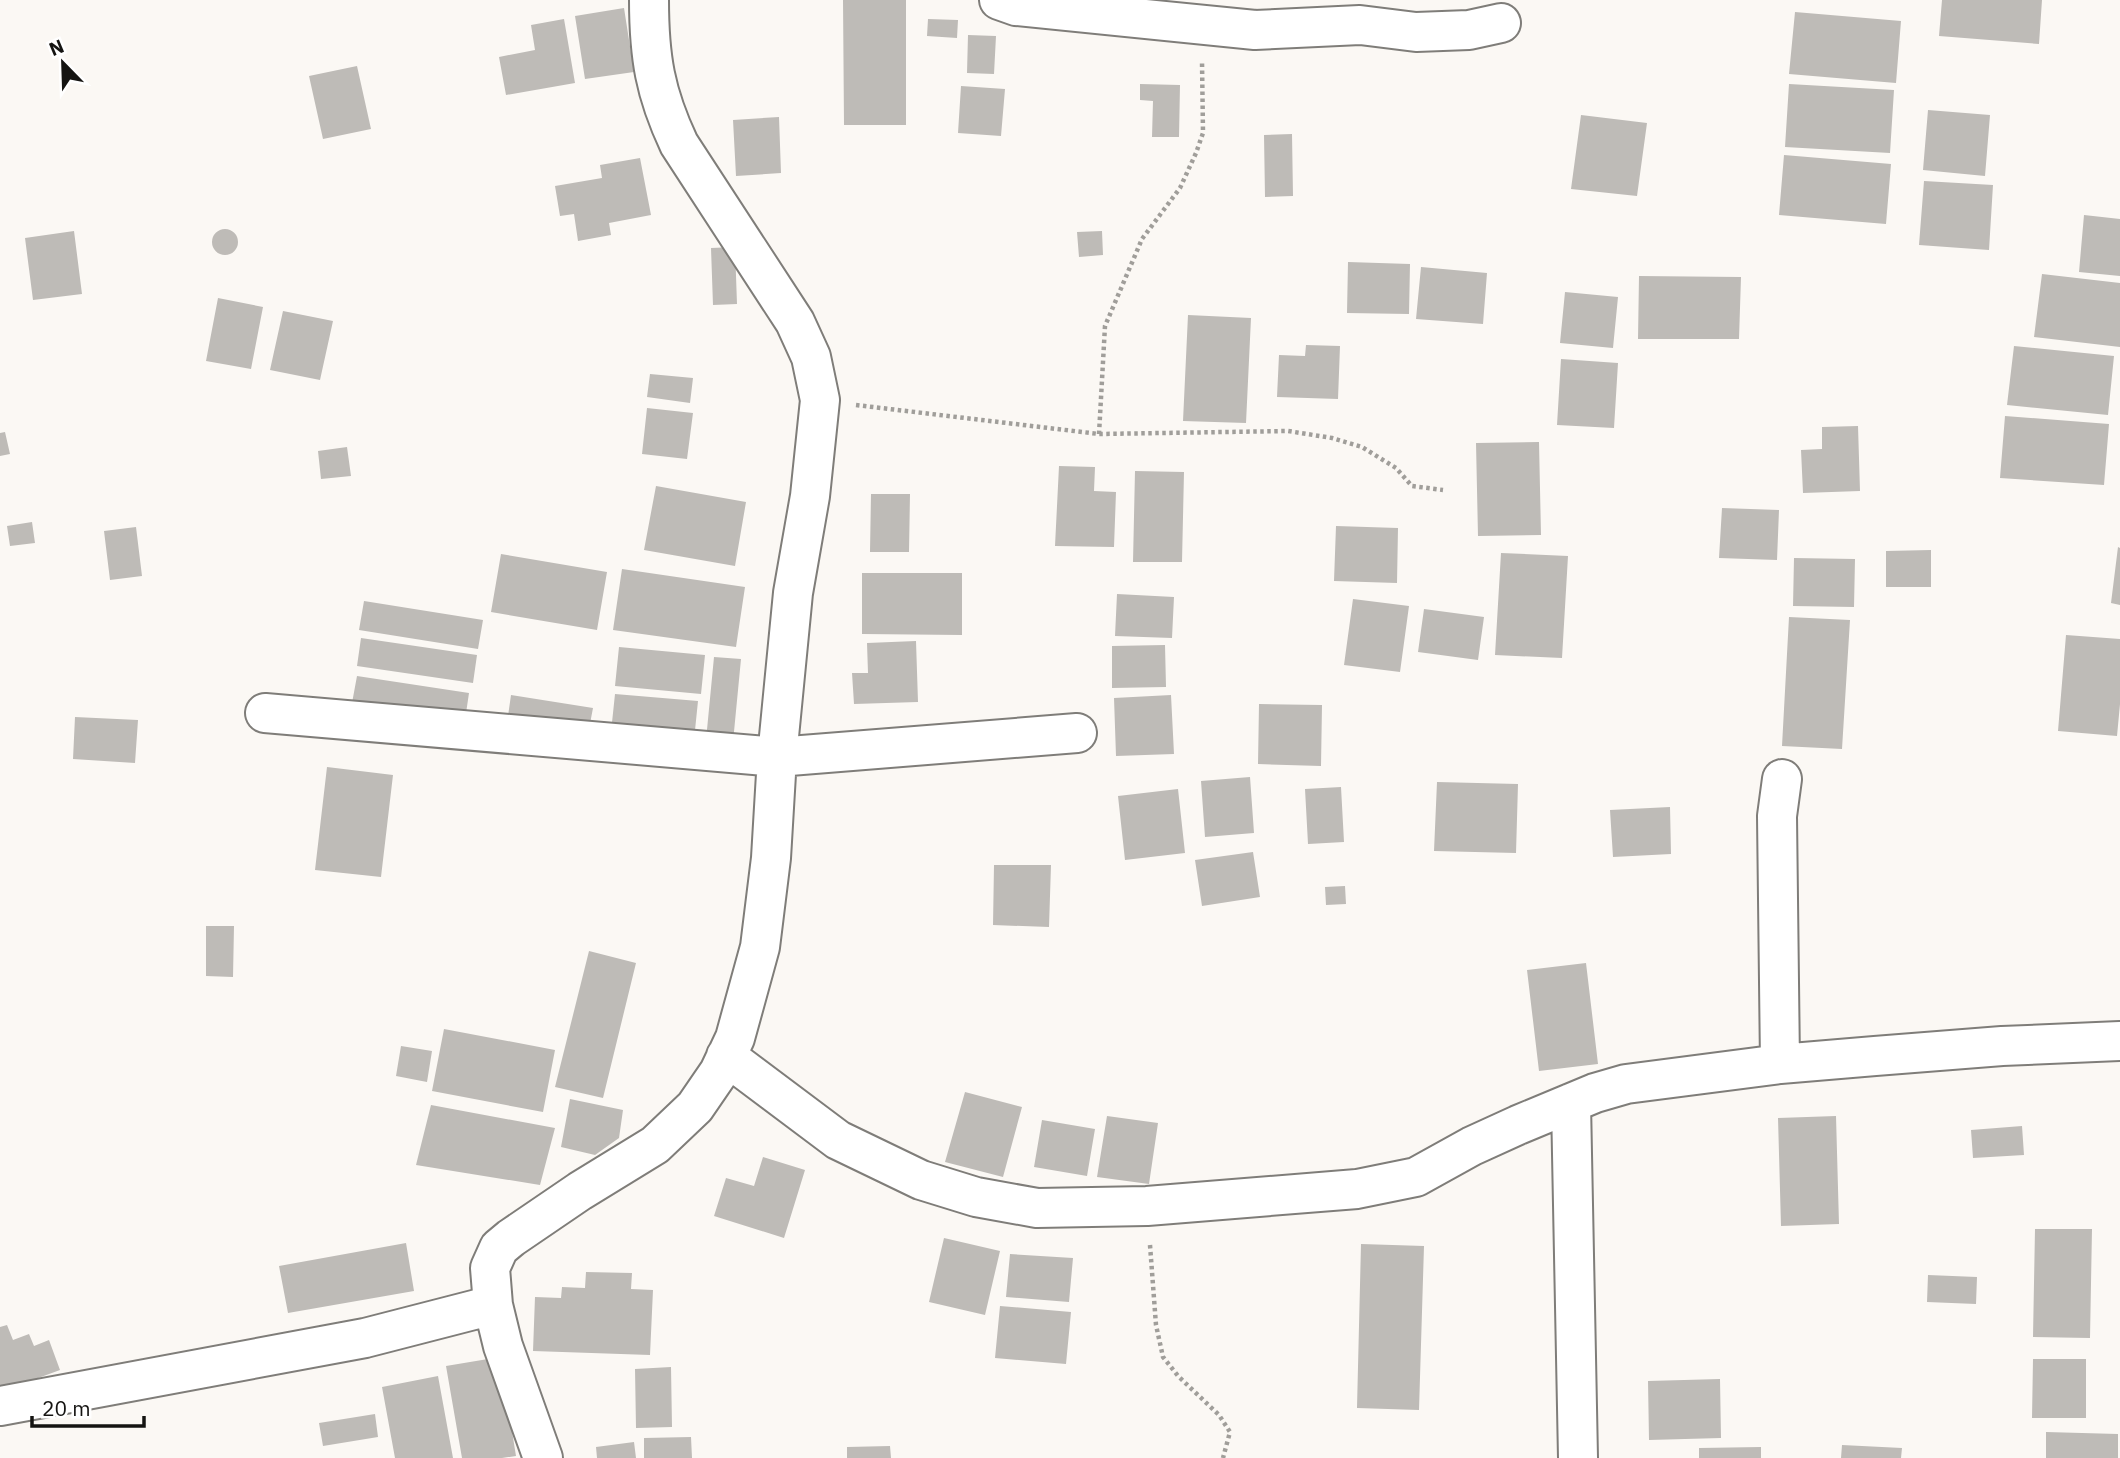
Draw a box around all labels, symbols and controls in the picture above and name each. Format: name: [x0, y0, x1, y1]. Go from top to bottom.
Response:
north arrow: [28, 28, 98, 98]
text: N: [45, 34, 67, 61]
scale bar: [32, 1384, 144, 1428]
text: 20 m: [42, 1394, 91, 1422]

